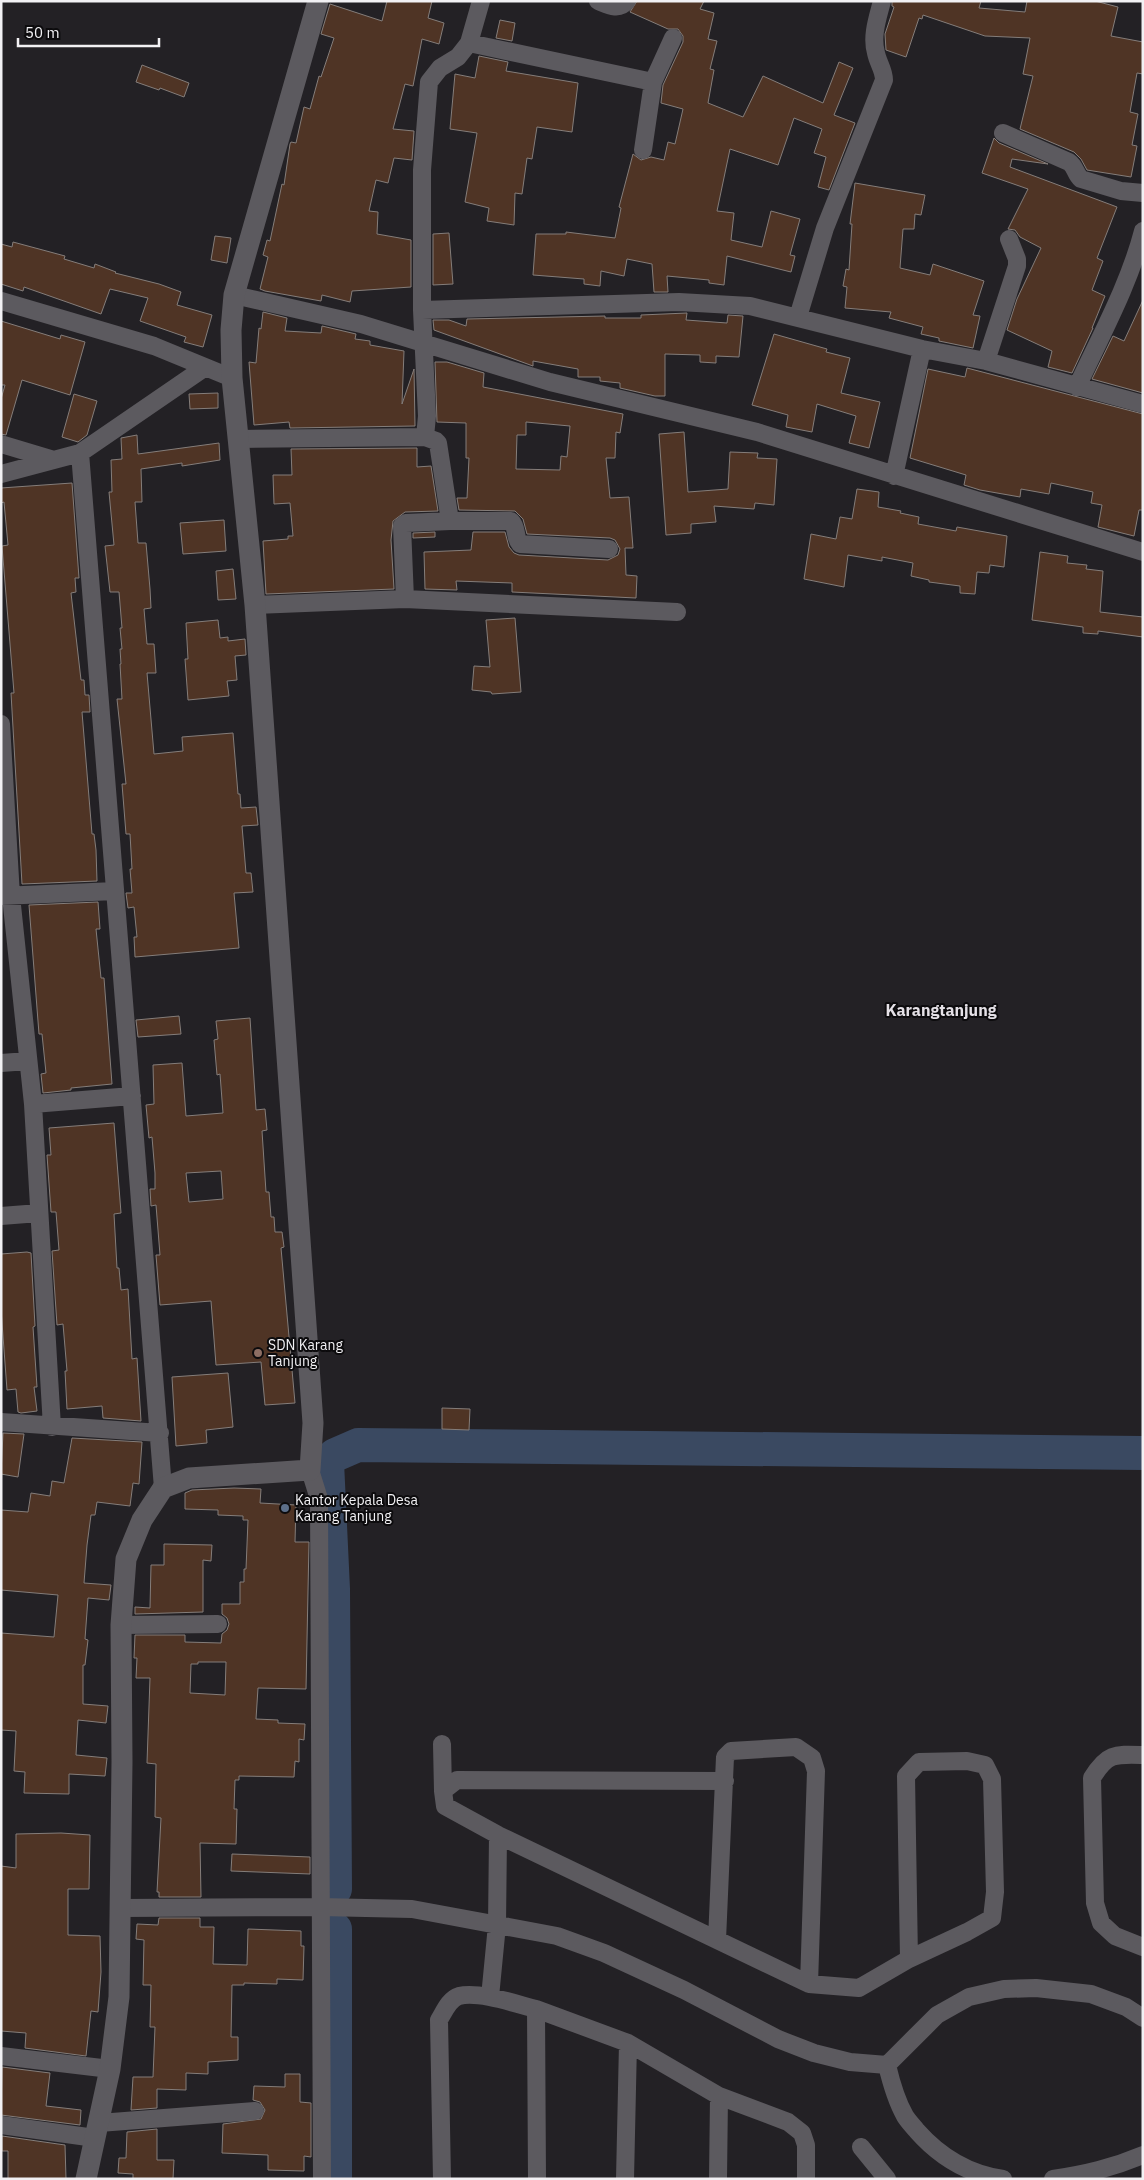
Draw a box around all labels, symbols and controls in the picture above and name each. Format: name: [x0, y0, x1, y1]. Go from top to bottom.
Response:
scale bar: [18, 15, 159, 47]
text: 50 m: [25, 23, 60, 42]
district label: Karangtanjung: [885, 1000, 997, 1020]
place label: SDN Karang Tanjung: [268, 1336, 343, 1370]
marker: SDN Karang Tanjung: [252, 1347, 264, 1359]
place label: Kantor Kepala Desa Karang Tanjung: [295, 1491, 419, 1525]
marker: Kantor Kepala Desa Karang Tanjung: [279, 1502, 291, 1514]

